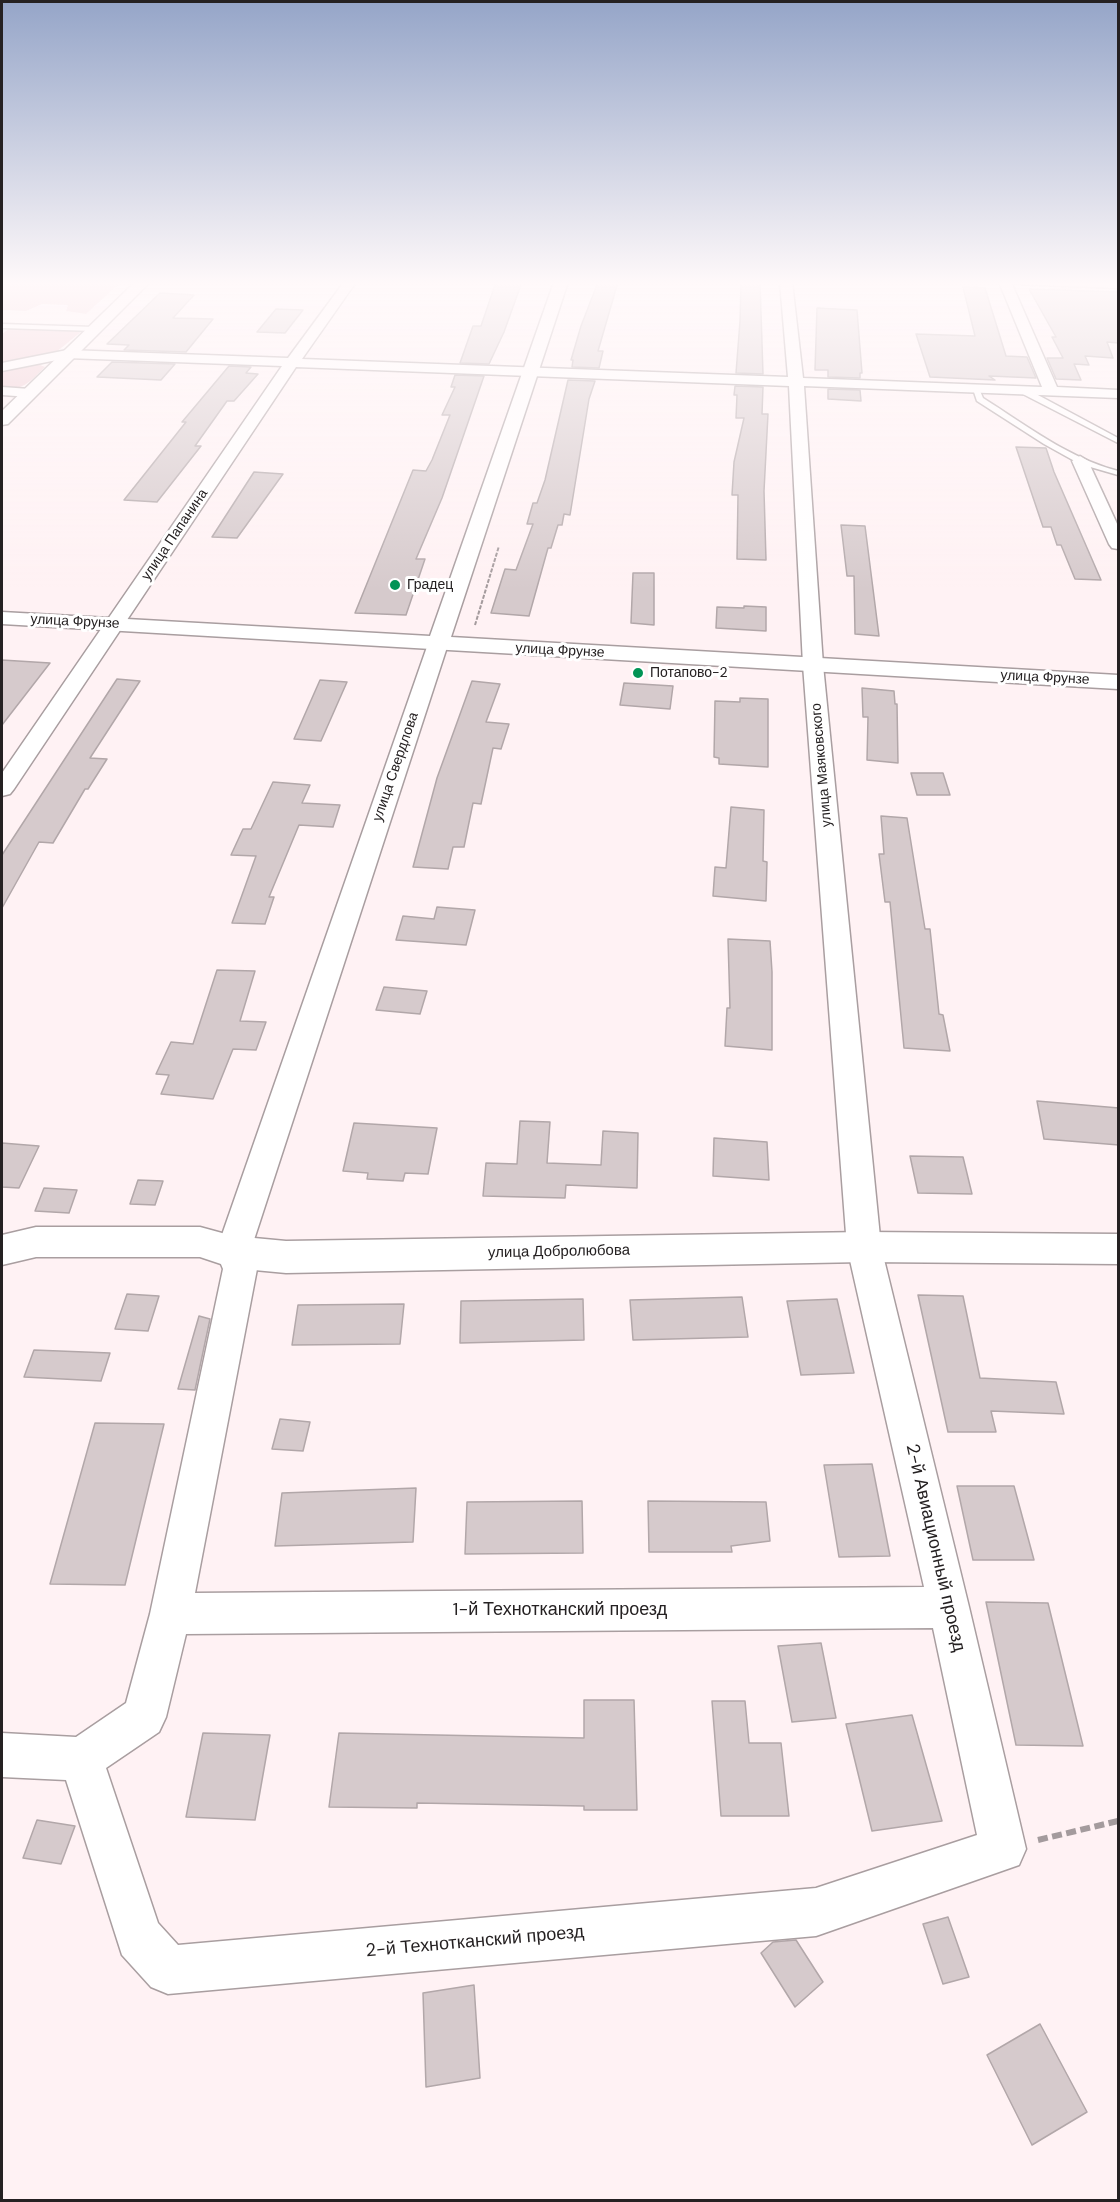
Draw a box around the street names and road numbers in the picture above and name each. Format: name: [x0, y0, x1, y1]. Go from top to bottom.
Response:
street label: улица Папанина: [138, 486, 212, 584]
street label: улица Фрунзе: [30, 611, 120, 633]
street label: улица Фрунзе: [515, 640, 605, 662]
street label: улица Фрунзе: [1000, 667, 1090, 689]
street label: улица Маяковского: [808, 702, 836, 828]
street label: улица Свердлова: [369, 710, 423, 824]
street label: улица Добролюбова: [488, 1242, 630, 1262]
street label: 2-й Авиационный проезд: [901, 1442, 969, 1654]
street label: 1-й Технотканский проезд: [453, 1599, 667, 1621]
street label: 2-й Технотканский проезд: [365, 1922, 585, 1962]

